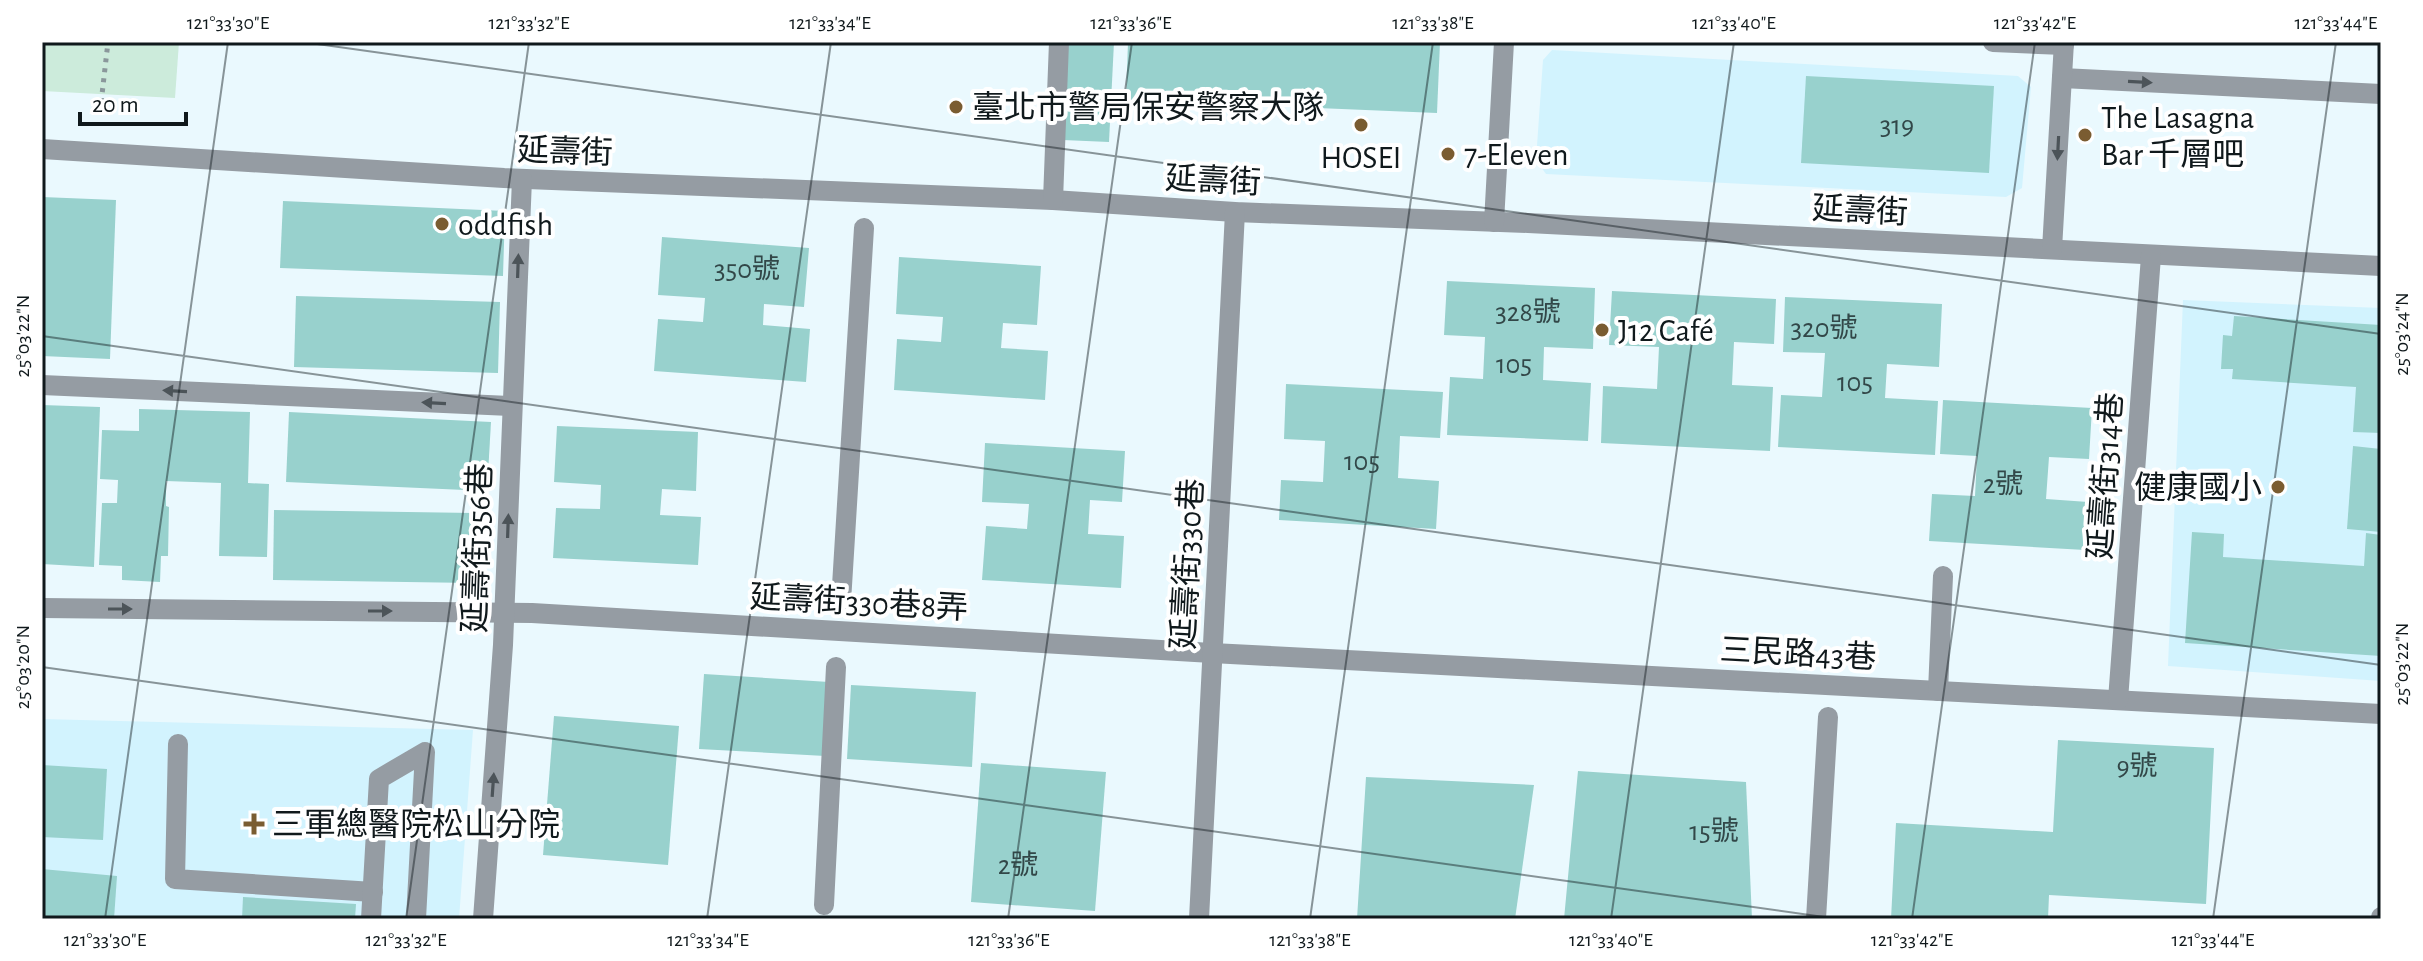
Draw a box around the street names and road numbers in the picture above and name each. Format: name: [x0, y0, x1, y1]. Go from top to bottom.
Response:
street label: 延壽街: [516, 133, 614, 170]
street label: 延壽街: [1164, 162, 1262, 199]
street label: 延壽街: [1811, 192, 1909, 229]
street label: 延壽街314巷: [2083, 391, 2128, 561]
street label: 延壽街356巷: [458, 463, 497, 633]
street label: 延壽街330巷: [1167, 478, 1208, 650]
street label: 延壽街330巷8弄: [749, 580, 969, 625]
street label: 三民路43巷: [1719, 632, 1877, 674]

